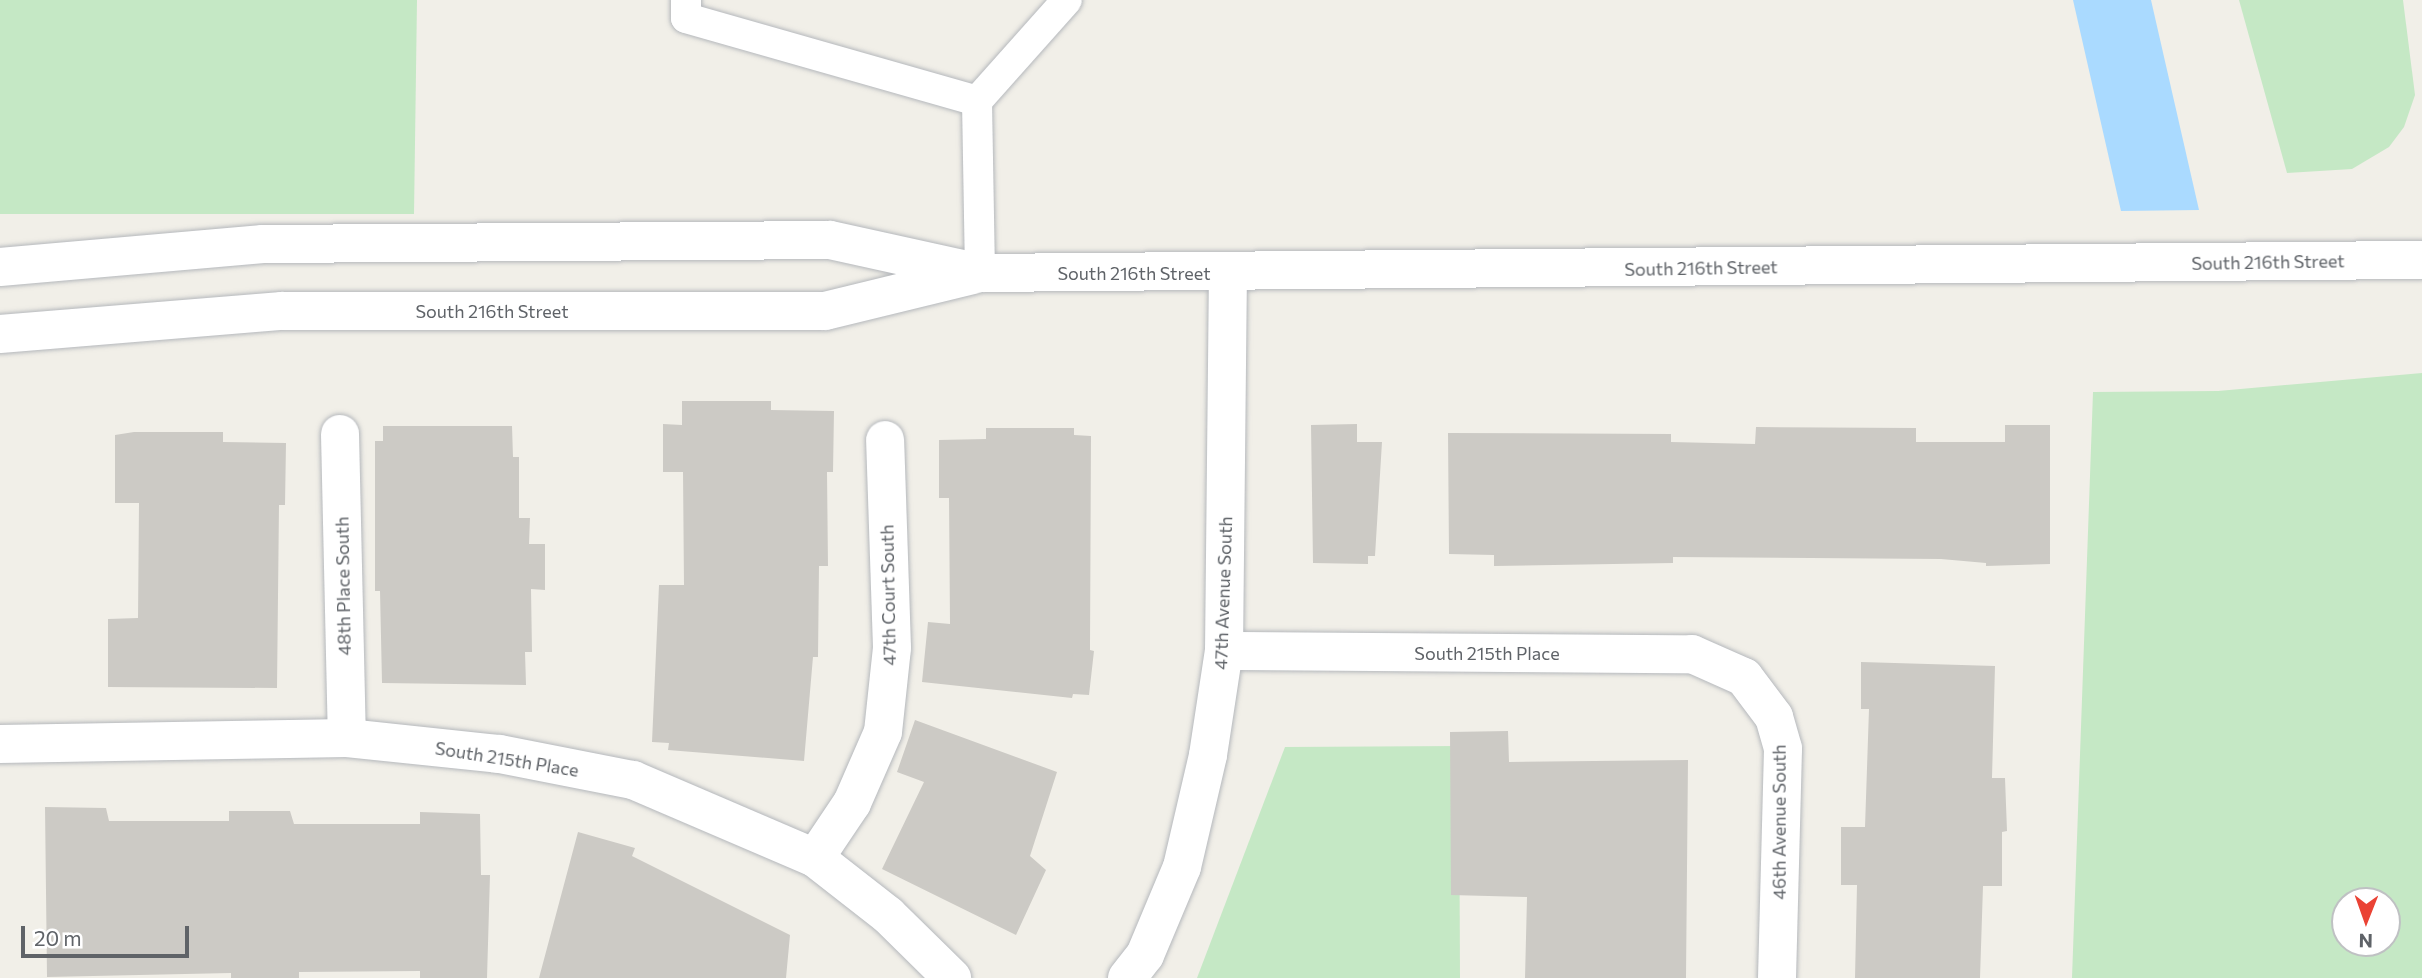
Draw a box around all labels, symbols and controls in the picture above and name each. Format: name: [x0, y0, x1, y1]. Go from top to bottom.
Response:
street label: South 216th Street: [2191, 250, 2345, 274]
street label: South 216th Street: [1624, 256, 1778, 280]
street label: South 216th Street: [1057, 262, 1211, 284]
street label: South 216th Street: [415, 300, 569, 322]
street label: 48th Place South: [331, 516, 355, 656]
street label: 47th Avenue South: [1210, 516, 1236, 670]
street label: 47th Court South: [876, 524, 900, 666]
street label: South 215th Place: [1414, 642, 1560, 664]
street label: South 215th Place: [434, 737, 580, 781]
street label: 46th Avenue South: [1768, 744, 1790, 900]
north arrow: [2331, 887, 2401, 957]
scale bar: [24, 912, 192, 956]
text: 20 m: [34, 925, 82, 950]
text: N: [2358, 930, 2373, 953]

